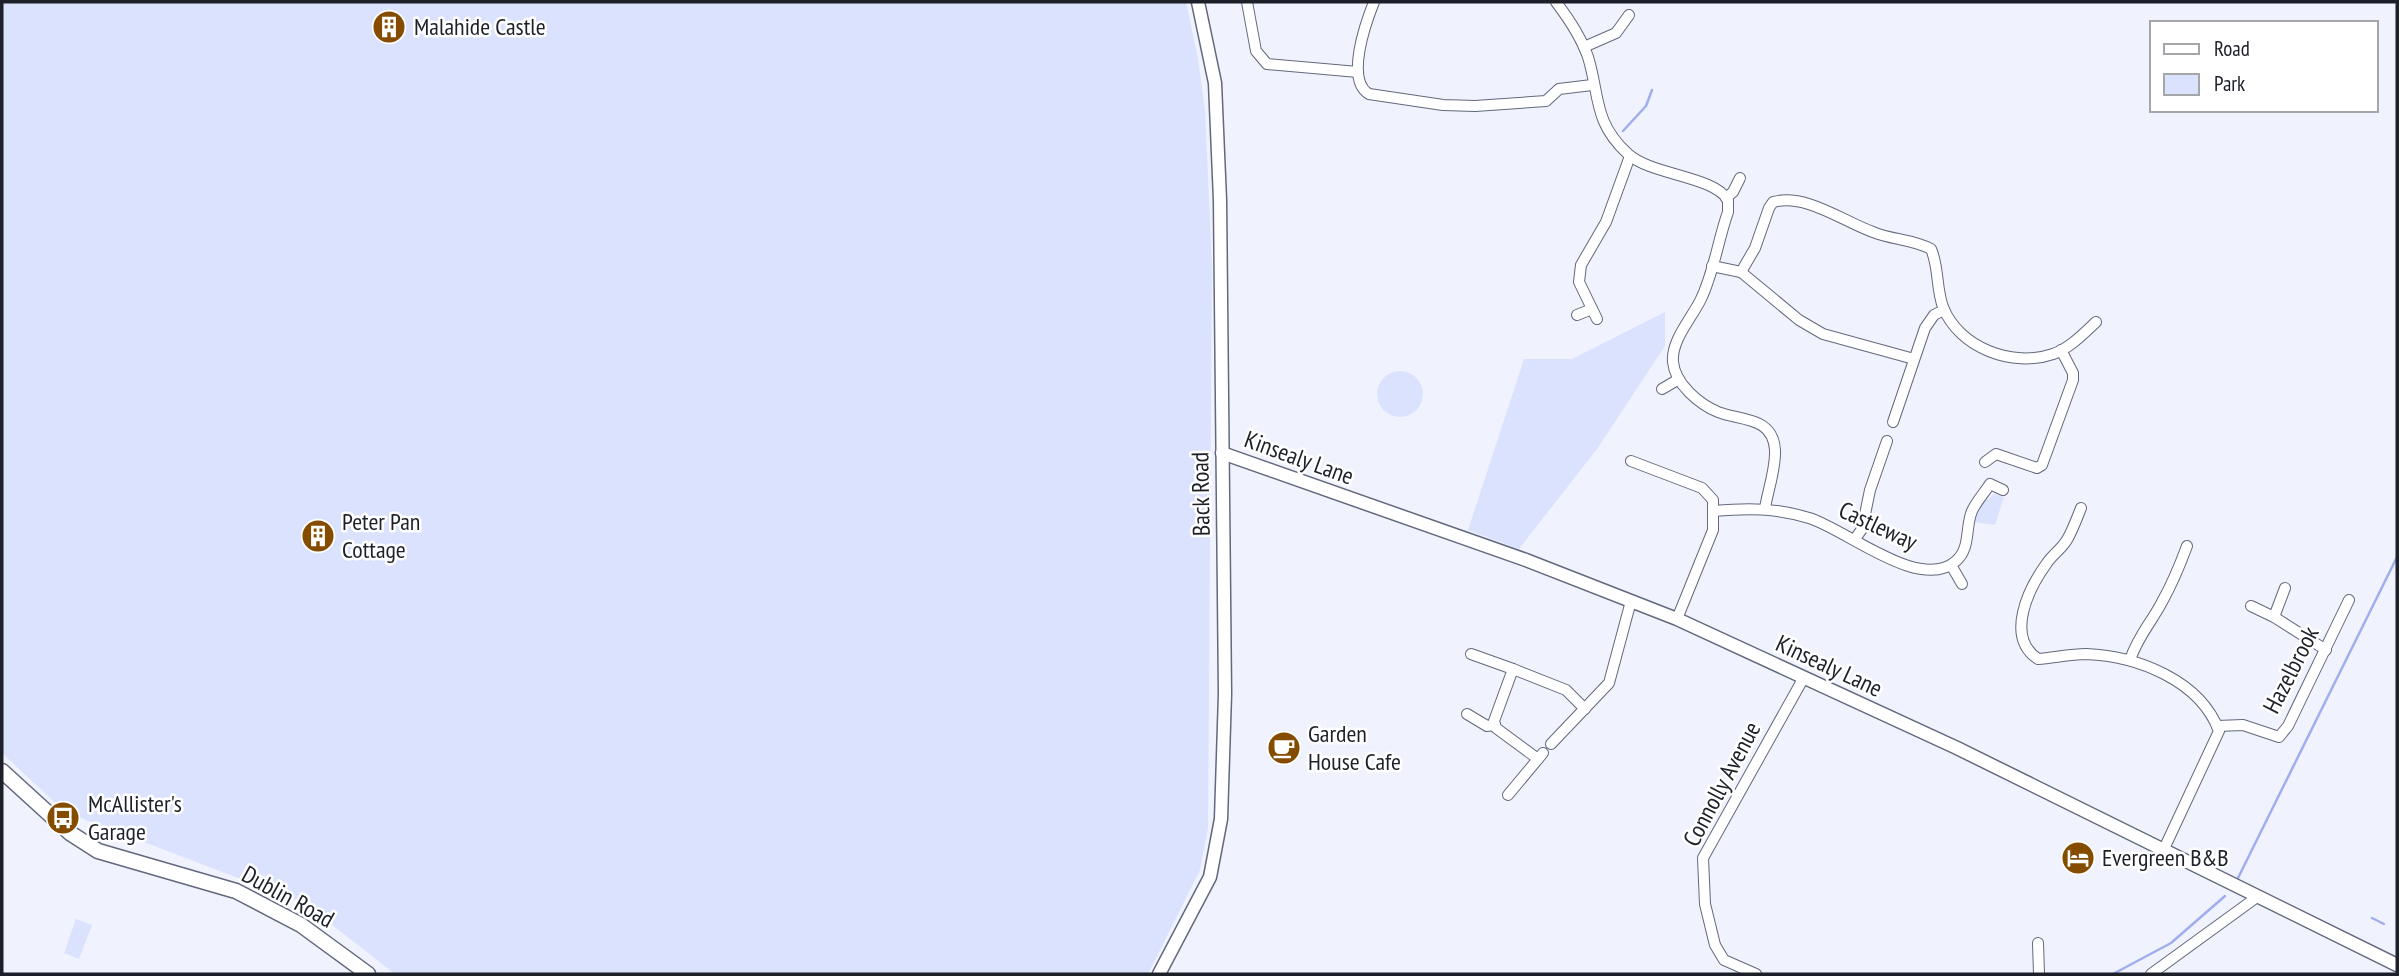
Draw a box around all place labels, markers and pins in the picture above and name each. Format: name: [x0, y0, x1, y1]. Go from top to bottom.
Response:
building icon: Malahide Castle: [370, 8, 408, 46]
place label: Malahide Castle: [414, 11, 546, 42]
place label: Peter Pan Cottage: [342, 506, 420, 565]
building icon: Peter Pan Cottage: [299, 517, 337, 555]
place label: Garden House Cafe: [1308, 718, 1401, 777]
cafe icon: Garden House Cafe: [1265, 729, 1303, 767]
place label: McAllister's Garage: [88, 788, 182, 847]
bus stop icon: McAllister's Garage: [44, 799, 82, 837]
hotel icon: Evergreen B&B: [2059, 839, 2097, 877]
place label: Evergreen B&B: [2102, 842, 2229, 873]

